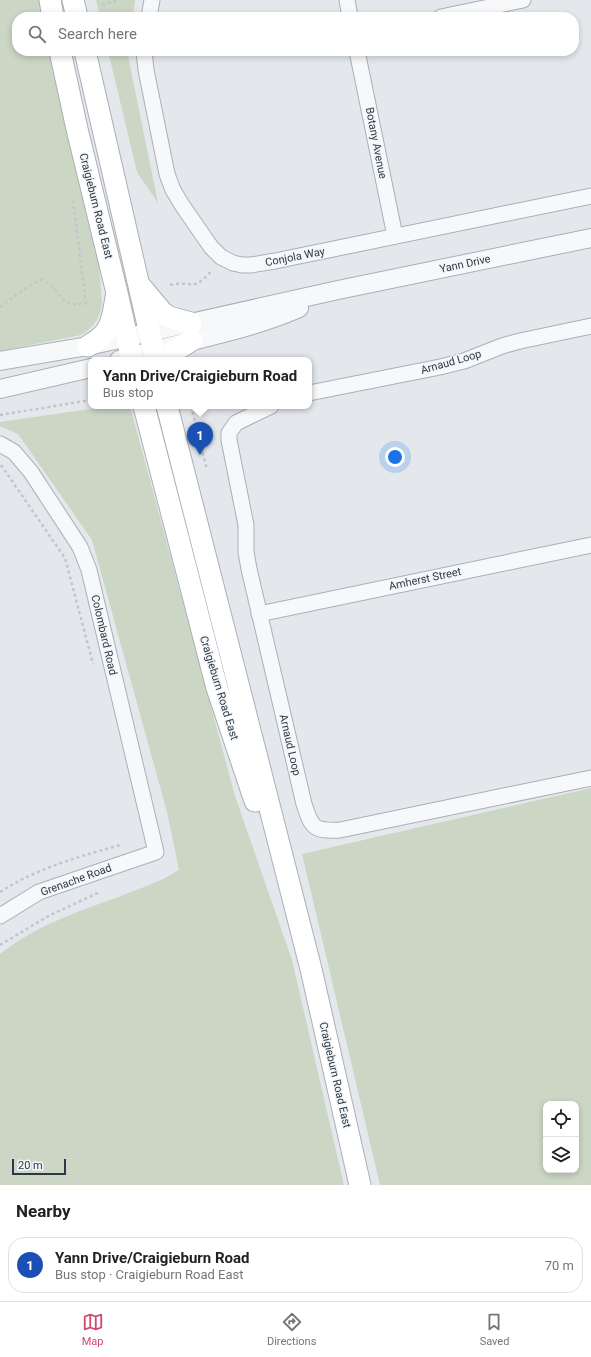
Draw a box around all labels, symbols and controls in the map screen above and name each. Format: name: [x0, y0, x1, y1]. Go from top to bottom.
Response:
search box: [12, 12, 579, 56]
icon: search: [26, 23, 48, 45]
text: Search here: [58, 25, 137, 43]
street label: Botany Avenue: [363, 106, 389, 180]
street label: Craigieburn Road East: [77, 152, 115, 260]
street label: Conjola Way: [264, 245, 327, 269]
street label: Yann Drive: [438, 252, 492, 276]
street label: Arnaud Loop: [419, 347, 483, 377]
popup: [88, 357, 312, 409]
text: Yann Drive/Craigieburn Road: [103, 367, 297, 385]
text: Bus stop: [103, 385, 154, 400]
pin: 1: [187, 422, 213, 455]
your location: [385, 447, 405, 467]
street label: Amherst Street: [388, 565, 463, 593]
street label: Colombard Road: [88, 594, 120, 676]
street label: Craigieburn Road East: [197, 634, 241, 742]
street label: Arnaud Loop: [277, 713, 303, 777]
street label: Grenache Road: [39, 861, 113, 899]
street label: Craigieburn Road East: [316, 1021, 354, 1130]
map controls: [543, 1101, 579, 1173]
button: locate: [543, 1101, 579, 1137]
button: layers: [543, 1137, 579, 1173]
scale bar: [12, 1157, 66, 1176]
text: 20 m: [18, 1159, 43, 1172]
text: Nearby: [16, 1201, 71, 1221]
text: Yann Drive/Craigieburn Road: [55, 1249, 249, 1267]
text: 1: [26, 1258, 34, 1273]
text: 70 m: [545, 1258, 574, 1273]
text: Bus stop · Craigieburn Road East: [55, 1267, 244, 1282]
tab: Map: [82, 1311, 104, 1348]
tab: Directions: [267, 1311, 316, 1348]
tab: Saved: [480, 1311, 509, 1348]

